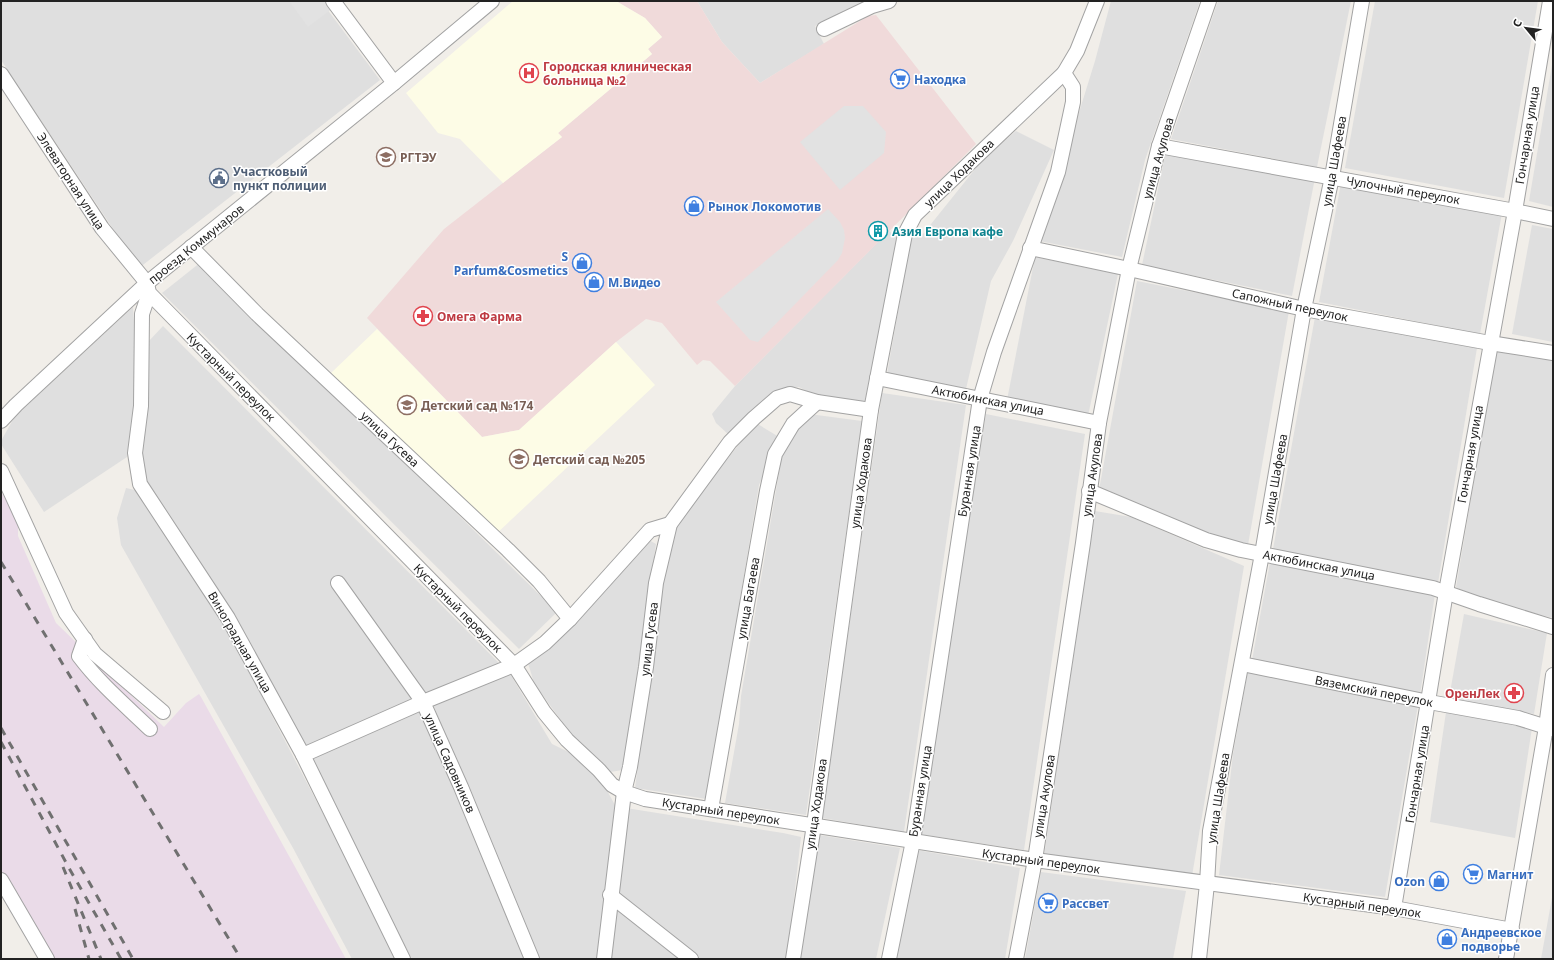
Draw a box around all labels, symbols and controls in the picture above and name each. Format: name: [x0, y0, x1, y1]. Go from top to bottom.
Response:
north arrow: [1506, 8, 1546, 48]
text: С: [1509, 16, 1525, 30]
place label: Городская клиническая больница №2: [543, 58, 692, 89]
hospital icon: Городская клиническая больница №2: [518, 62, 540, 84]
supermarket icon: Находка: [889, 68, 911, 90]
place label: Находка: [914, 71, 966, 88]
street label: Гончарная улица: [1511, 85, 1543, 185]
street label: улица Шафеева: [1318, 114, 1350, 208]
street label: улица Акулова: [1138, 115, 1178, 201]
street label: Элеваторная улица: [33, 129, 109, 233]
street label: улица Ходакова: [920, 135, 998, 211]
school or university icon: РГТЭУ: [375, 146, 397, 168]
place label: РГТЭУ: [400, 149, 437, 166]
place label: Участковый пункт полиции: [233, 163, 327, 194]
public building icon: Участковый пункт полиции: [208, 167, 230, 189]
street label: Чулочный переулок: [1345, 172, 1462, 208]
shop icon: Рынок Локомотив: [683, 195, 705, 217]
place label: Рынок Локомотив: [708, 198, 821, 215]
street label: проезд Коммунаров: [145, 200, 248, 288]
building icon: Азия Европа кафе: [867, 220, 889, 242]
place label: Азия Европа кафе: [892, 223, 1003, 240]
place label: S Parfum&Cosmetics: [454, 248, 568, 279]
shop icon: S Parfum&Cosmetics: [571, 252, 593, 274]
shop icon: М.Видео: [583, 271, 605, 293]
place label: М.Видео: [608, 274, 661, 291]
street label: Сапожный переулок: [1230, 284, 1350, 326]
pharmacy icon: Омега Фарма: [412, 305, 434, 327]
place label: Омега Фарма: [437, 308, 522, 325]
street label: Кустарный переулок: [183, 329, 280, 426]
street label: Актюбинская улица: [930, 381, 1046, 419]
school or university icon: Детский сад №174: [396, 394, 418, 416]
place label: Детский сад №174: [421, 397, 533, 414]
street label: Гончарная улица: [1453, 404, 1487, 504]
street label: улица Гусева: [357, 407, 423, 471]
street label: Буранная улица: [953, 424, 985, 518]
street label: улица Акулова: [1078, 432, 1106, 518]
street label: улица Шафеева: [1259, 432, 1291, 526]
street label: улица Ходакова: [846, 436, 876, 530]
school or university icon: Детский сад №205: [508, 448, 530, 470]
place label: Детский сад №205: [533, 451, 645, 468]
street label: Актюбинская улица: [1261, 546, 1377, 584]
street label: улица Багаева: [732, 556, 764, 640]
street label: Кустарный переулок: [410, 560, 507, 657]
street label: Виноградная улица: [204, 588, 276, 696]
street label: улица Гусева: [636, 601, 662, 677]
street label: Вяземский переулок: [1313, 671, 1435, 711]
pharmacy icon: ОренЛек: [1503, 682, 1525, 704]
place label: ОренЛек: [1445, 685, 1501, 702]
street label: улица Садовников: [420, 710, 480, 816]
street label: Гончарная улица: [1401, 724, 1433, 824]
street label: Буранная улица: [904, 744, 936, 838]
street label: улица Шафеева: [1202, 751, 1234, 845]
street label: улица Акулова: [1029, 753, 1059, 839]
street label: улица Ходакова: [801, 757, 831, 851]
street label: Кустарный переулок: [661, 793, 782, 829]
street label: Кустарный переулок: [981, 844, 1102, 878]
supermarket icon: Магнит: [1462, 863, 1484, 885]
place label: Магнит: [1487, 866, 1533, 883]
shop icon: Ozon: [1428, 870, 1450, 892]
place label: Ozon: [1394, 873, 1425, 890]
street label: Кустарный переулок: [1302, 888, 1423, 922]
supermarket icon: Рассвет: [1037, 892, 1059, 914]
place label: Рассвет: [1062, 895, 1109, 912]
place label: Андреевское подворье: [1461, 924, 1542, 955]
shop icon: Андреевское подворье: [1436, 928, 1458, 950]

